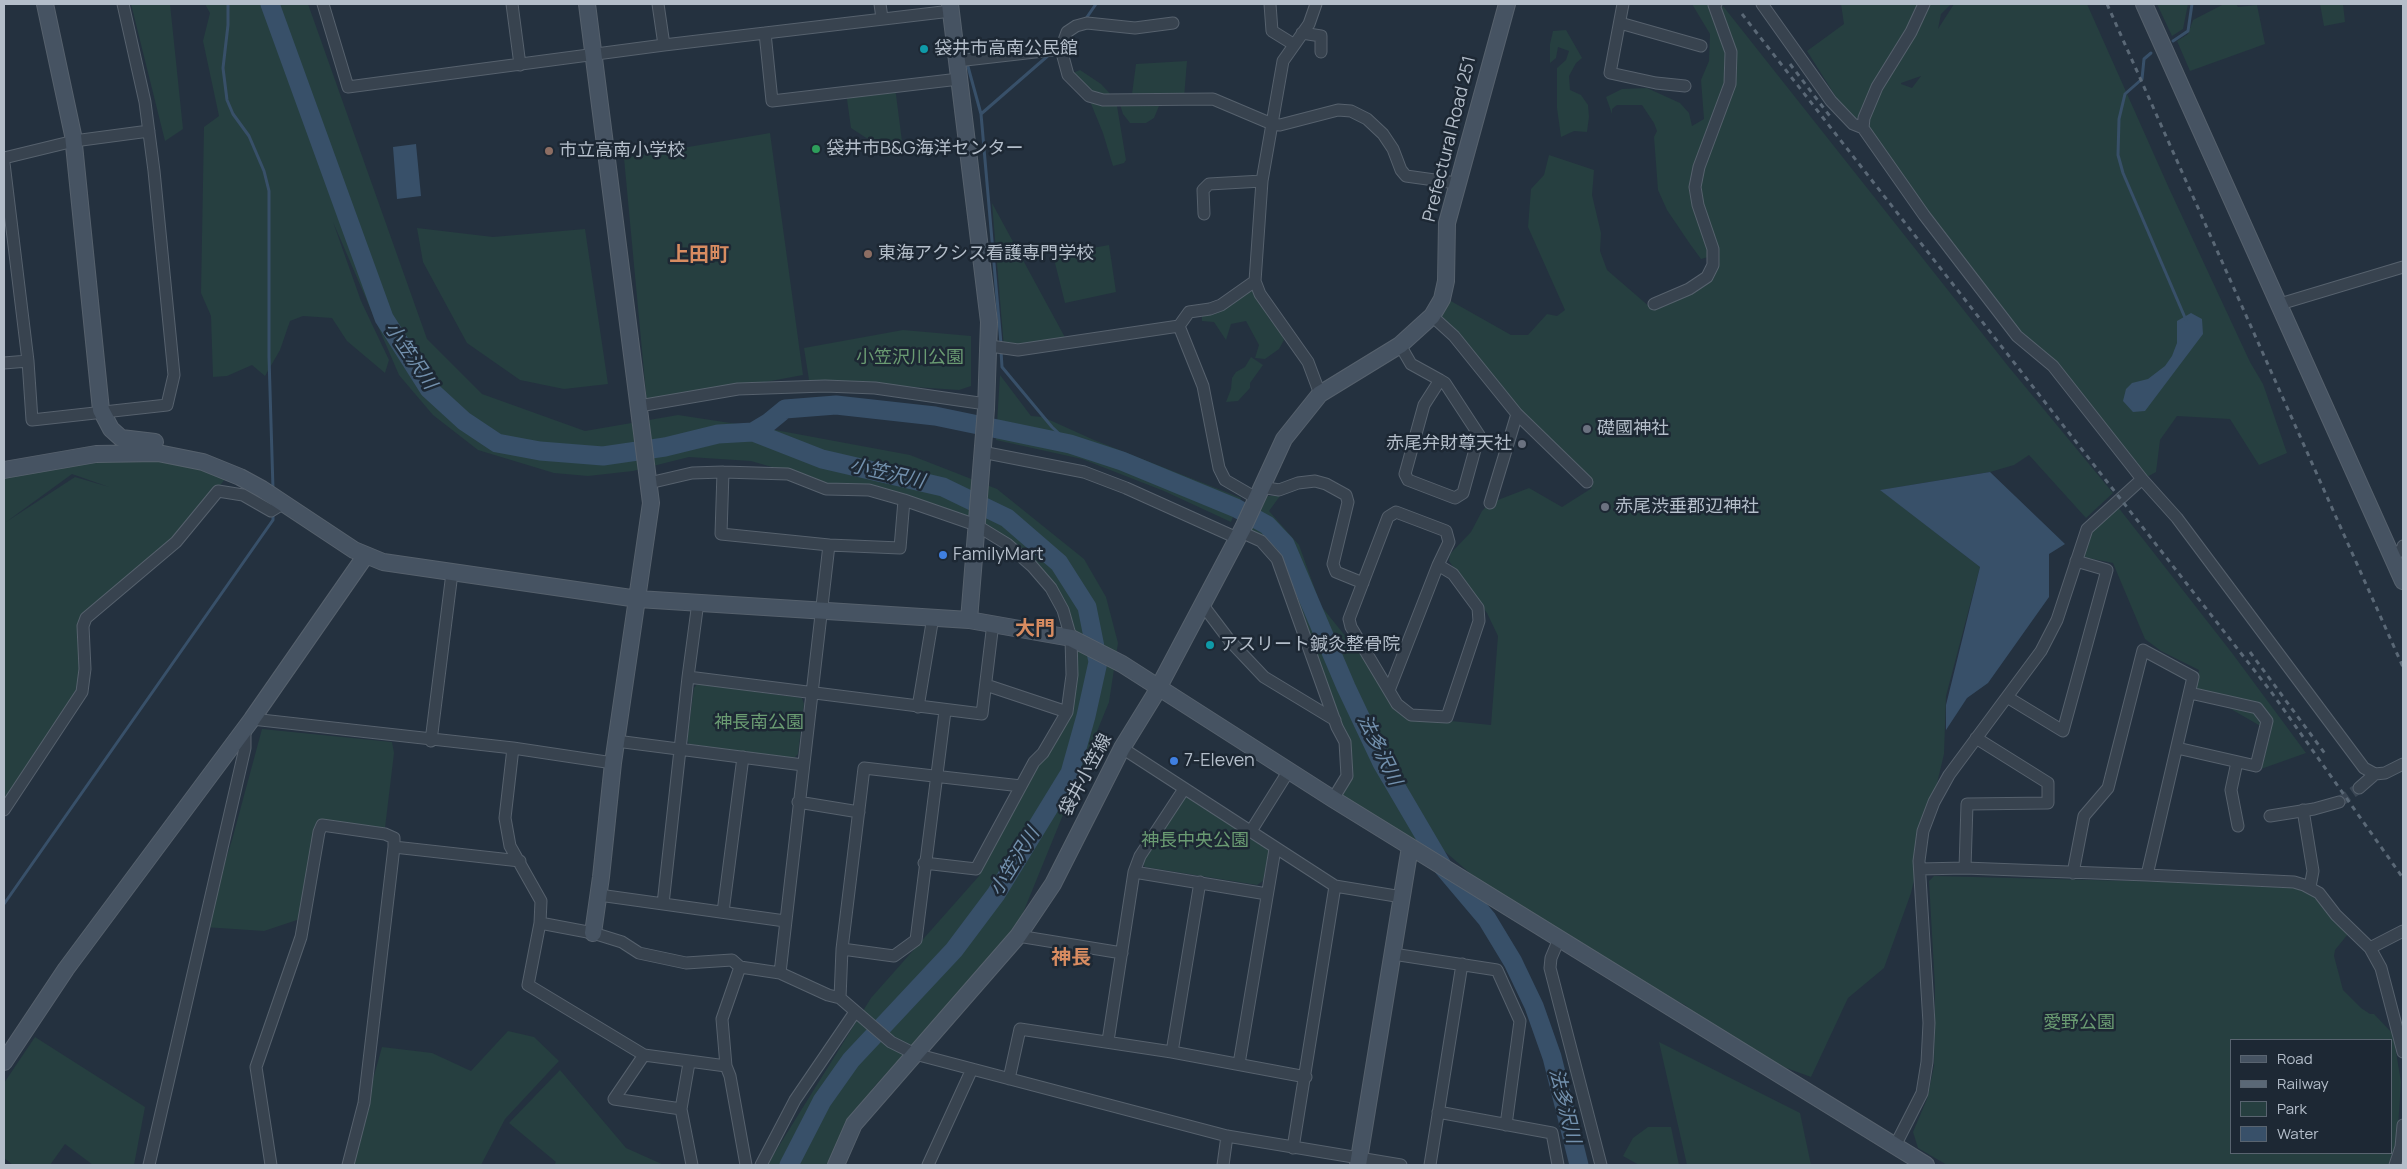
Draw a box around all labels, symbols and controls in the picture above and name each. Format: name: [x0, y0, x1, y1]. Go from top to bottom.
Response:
place label: 袋井市高南公民館: [934, 38, 1078, 60]
marker: 袋井市高南公民館: [918, 43, 930, 55]
street label: Prefectural Road 251: [1419, 54, 1481, 224]
place label: 袋井市B&G海洋センター: [826, 138, 1023, 160]
place label: 市立高南小学校: [559, 140, 685, 162]
marker: 袋井市B&G海洋センター: [810, 143, 822, 155]
marker: 市立高南小学校: [543, 145, 555, 157]
district label: 上田町: [669, 243, 729, 267]
place label: 東海アクシス看護専門学校: [878, 243, 1094, 265]
marker: 東海アクシス看護専門学校: [862, 248, 874, 260]
water label: 小笠沢川: [379, 318, 441, 394]
park label: 小笠沢川公園: [856, 347, 964, 369]
place label: 礎國神社: [1597, 418, 1669, 440]
marker: 礎國神社: [1581, 423, 1593, 435]
place label: 赤尾弁財尊天社: [1386, 433, 1512, 455]
marker: 赤尾弁財尊天社: [1516, 438, 1528, 450]
water label: 小笠沢川: [847, 454, 927, 494]
place label: 赤尾渋垂郡辺神社: [1615, 496, 1759, 518]
marker: 赤尾渋垂郡辺神社: [1599, 501, 1611, 513]
place label: FamilyMart: [953, 544, 1044, 566]
marker: FamilyMart: [937, 549, 949, 561]
district label: 大門: [1015, 617, 1055, 641]
place label: アスリート鍼灸整骨院: [1220, 634, 1400, 656]
marker: アスリート鍼灸整骨院: [1204, 639, 1216, 651]
water label: 法多沢川: [1352, 711, 1406, 789]
park label: 神長南公園: [714, 712, 804, 734]
street label: 袋井小笠線: [1055, 730, 1117, 820]
place label: 7-Eleven: [1184, 750, 1255, 772]
marker: 7-Eleven: [1168, 755, 1180, 767]
water label: 小笠沢川: [985, 824, 1045, 900]
park label: 神長中央公園: [1141, 830, 1249, 852]
district label: 神長: [1051, 946, 1091, 970]
park label: 愛野公園: [2043, 1012, 2115, 1034]
legend: [2230, 1039, 2392, 1154]
text: Road: [2277, 1048, 2313, 1069]
water label: 法多沢川: [1544, 1066, 1584, 1146]
text: Railway: [2277, 1073, 2329, 1094]
text: Park: [2277, 1098, 2307, 1119]
text: Water: [2277, 1123, 2319, 1144]

